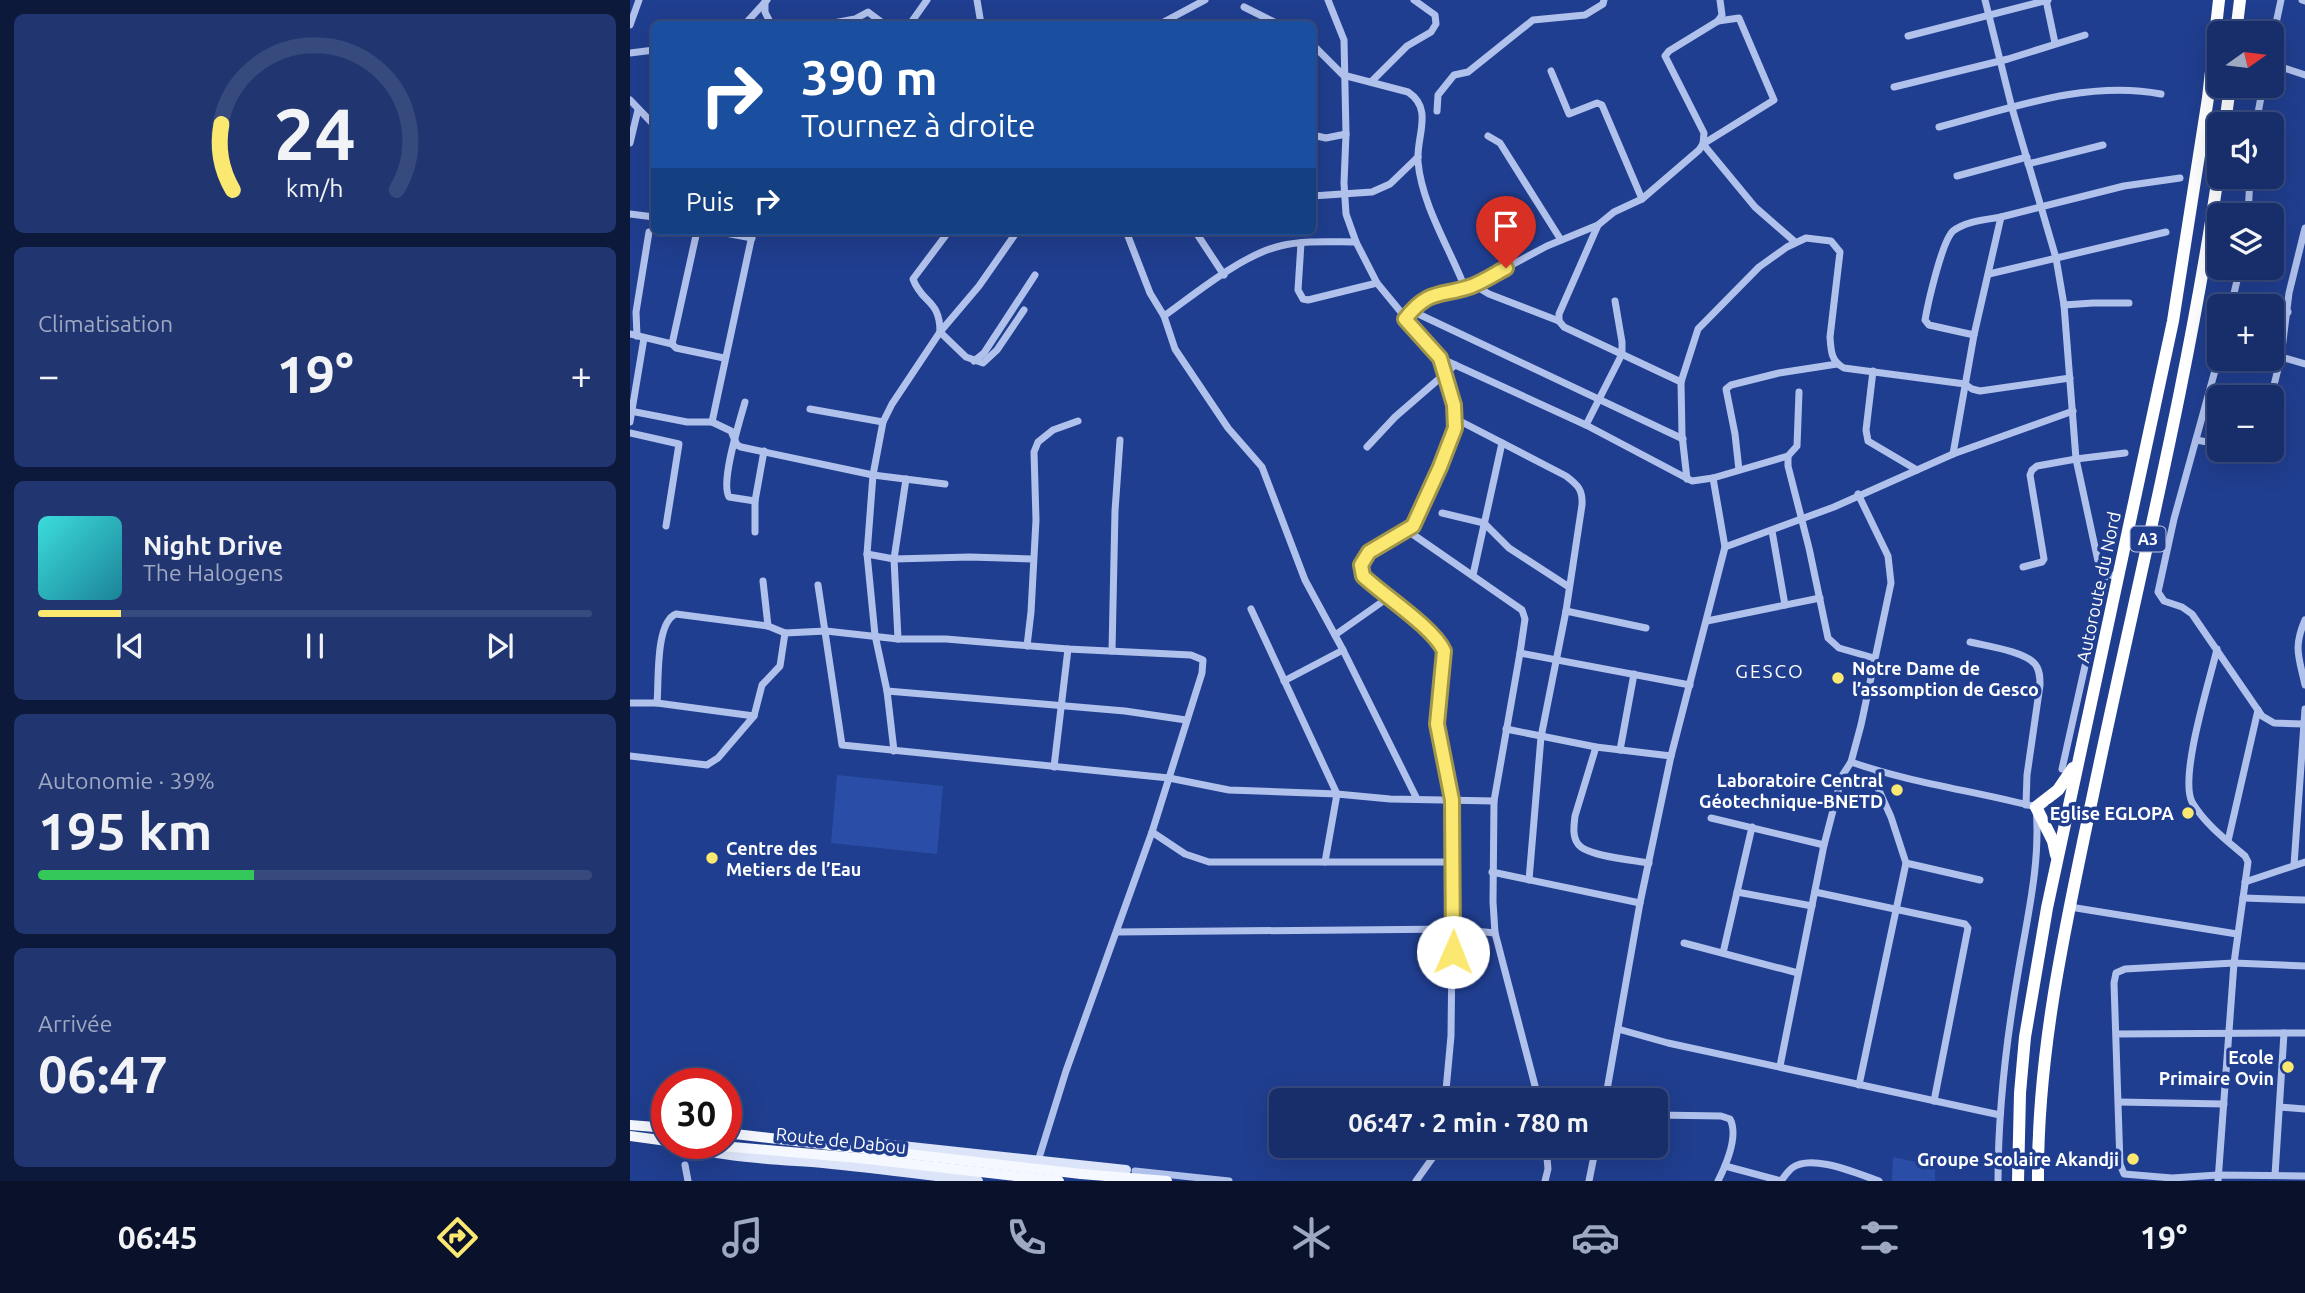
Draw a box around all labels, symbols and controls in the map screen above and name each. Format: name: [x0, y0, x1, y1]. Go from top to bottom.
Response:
north arrow: [2207, 21, 2284, 98]
map controls: [2207, 21, 2284, 462]
icon: right: [686, 49, 777, 140]
text: 390 m: [801, 49, 938, 104]
text: 24: [274, 92, 356, 174]
text: Tournez à droite: [801, 107, 1036, 143]
button: sound: [2207, 112, 2284, 189]
text: km/h: [286, 174, 344, 202]
icon: right: [748, 182, 786, 220]
text: Puis: [686, 187, 734, 216]
pin: [1476, 196, 1536, 268]
button: layers: [2207, 203, 2284, 280]
icon: arrive: [1487, 207, 1525, 245]
button: +: [2207, 294, 2284, 371]
text: Climatisation: [38, 311, 173, 336]
text: 19°: [276, 345, 354, 403]
text: −: [38, 354, 59, 396]
text: +: [571, 354, 592, 396]
button: −: [2207, 385, 2284, 462]
street label: Autoroute du Nord: [2072, 510, 2124, 664]
road number: A3: [2130, 526, 2166, 552]
text: Night Drive: [143, 531, 283, 560]
text: The Halogens: [143, 560, 283, 585]
icon: previous: [111, 627, 149, 665]
icon: pause: [296, 627, 334, 665]
icon: next: [481, 627, 519, 665]
place label: Notre Dame de l’assomption de Gesco: [1852, 658, 2039, 699]
district label: GESCO: [1735, 660, 1805, 682]
marker: Notre Dame de l’assomption de Gesco: [1830, 670, 1846, 686]
text: Autonomie · 39%: [38, 768, 215, 793]
place label: Laboratoire Central Géotechnique-BNETD: [1699, 770, 1884, 811]
marker: Laboratoire Central Géotechnique-BNETD: [1889, 782, 1905, 798]
text: 195 km: [38, 802, 212, 860]
place label: Eglise EGLOPA: [2050, 803, 2174, 823]
marker: Eglise EGLOPA: [2180, 805, 2196, 821]
place label: Centre des Metiers de l’Eau: [726, 838, 861, 879]
marker: Centre des Metiers de l’Eau: [704, 850, 720, 866]
position arrow: [1416, 915, 1490, 989]
text: Arrivée: [38, 1011, 113, 1036]
text: 06:47: [38, 1045, 168, 1103]
place label: Ecole Primaire Ovin: [2159, 1047, 2274, 1088]
marker: Ecole Primaire Ovin: [2280, 1059, 2296, 1075]
speed limit sign: 30: [651, 1068, 742, 1159]
text: 06:47 · 2 min · 780 m: [1348, 1108, 1589, 1137]
street label: Route de Dabou: [775, 1123, 907, 1157]
place label: Groupe Scolaire Akandji: [1917, 1149, 2119, 1169]
marker: Groupe Scolaire Akandji: [2125, 1151, 2141, 1167]
icon: directions: [433, 1213, 482, 1262]
icon: music: [718, 1213, 767, 1262]
icon: phone: [1002, 1213, 1051, 1262]
icon: climate: [1287, 1213, 1336, 1262]
icon: car: [1571, 1213, 1620, 1262]
icon: filters: [1855, 1213, 1904, 1262]
text: 06:45: [118, 1219, 198, 1255]
text: 19°: [2140, 1219, 2187, 1255]

